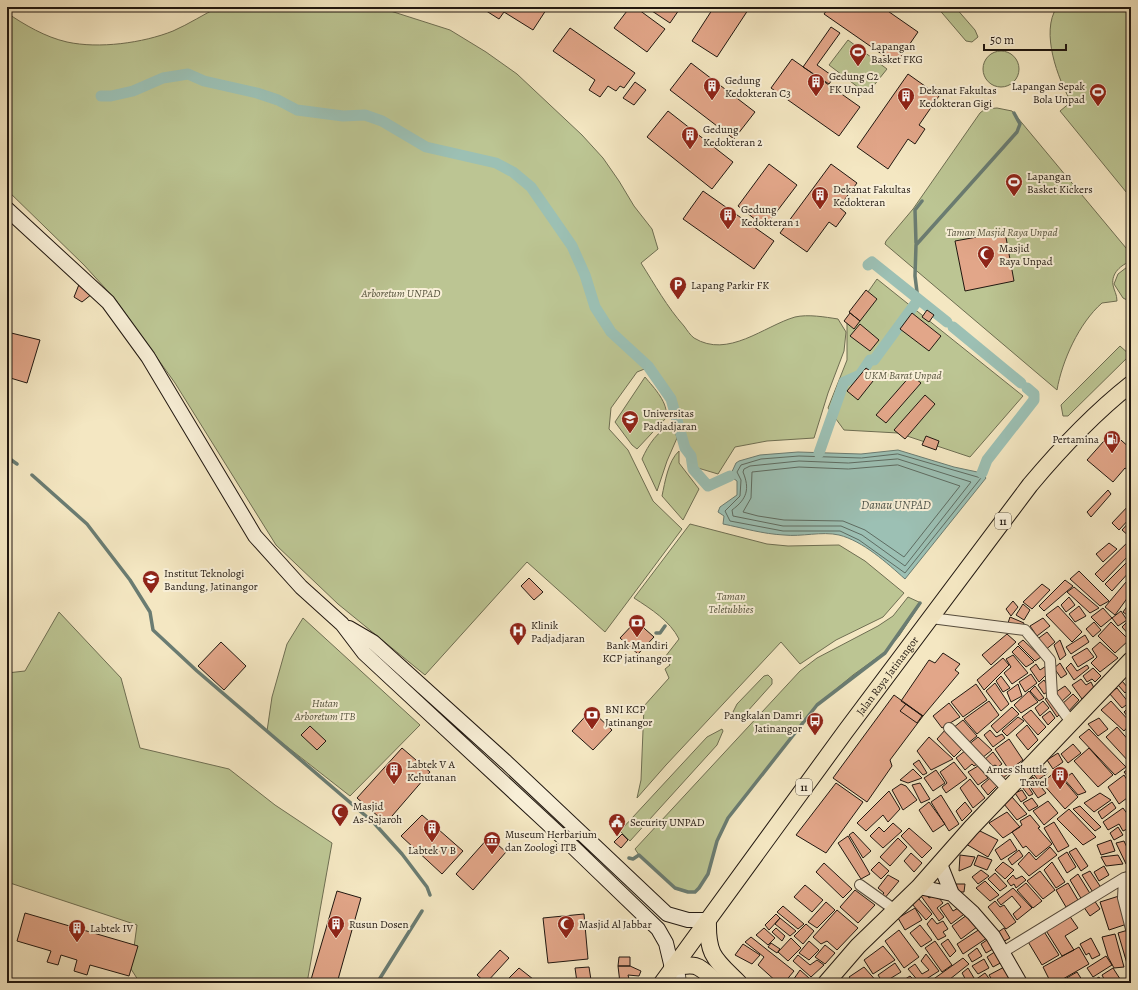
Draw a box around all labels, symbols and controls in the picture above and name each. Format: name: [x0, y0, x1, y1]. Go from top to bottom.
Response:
scale bar: [984, 26, 1066, 52]
text: 50 m: [990, 32, 1014, 48]
place label: Lapangan Basket FKG: [871, 39, 923, 67]
sports icon: Lapangan Basket FKG: [848, 42, 868, 67]
place label: Gedung C2 FK Unpad: [829, 69, 879, 97]
building icon: Gedung C2 FK Unpad: [806, 72, 826, 97]
place label: Gedung Kedokteran C3: [725, 73, 791, 101]
building icon: Gedung Kedokteran C3: [702, 76, 722, 101]
place label: Lapangan Sepak Bola Unpad: [1012, 79, 1086, 107]
sports icon: Lapangan Sepak Bola Unpad: [1088, 82, 1108, 107]
place label: Dekanat Fakultas Kedokteran Gigi: [919, 83, 997, 111]
building icon: Dekanat Fakultas Kedokteran Gigi: [896, 86, 916, 111]
place label: Gedung Kedokteran 2: [703, 122, 763, 150]
building icon: Gedung Kedokteran 2: [680, 125, 700, 150]
place label: Lapangan Basket Kickers: [1027, 169, 1093, 197]
sports icon: Lapangan Basket Kickers: [1004, 172, 1024, 197]
place label: Dekanat Fakultas Kedokteran: [833, 182, 911, 210]
building icon: Dekanat Fakultas Kedokteran: [810, 185, 830, 210]
place label: Gedung Kedokteran 1: [741, 202, 799, 230]
building icon: Gedung Kedokteran 1: [718, 205, 738, 230]
park label: Taman Masjid Raya Unpad: [946, 225, 1058, 240]
place label: Masjid Raya Unpad: [999, 241, 1053, 269]
mosque icon: Masjid Raya Unpad: [976, 244, 996, 269]
parking icon: Lapang Parkir FK: [668, 275, 688, 300]
place label: Lapang Parkir FK: [691, 278, 769, 293]
park label: Arboretum UNPAD: [360, 286, 441, 301]
park label: UKM Barat Unpad: [864, 368, 942, 383]
place label: Universitas Padjadjaran: [643, 406, 697, 434]
school or university icon: Universitas Padjadjaran: [620, 409, 640, 434]
fuel station icon: Pertamina: [1102, 429, 1122, 454]
place label: Pertamina: [1052, 432, 1100, 447]
water label: Danau UNPAD: [861, 497, 931, 513]
road number: 11: [995, 513, 1011, 529]
place label: Institut Teknologi Bandung, Jatinangor: [164, 566, 258, 594]
school or university icon: Institut Teknologi Bandung, Jatinangor: [141, 569, 161, 594]
park label: Taman Teletubbies: [709, 589, 754, 617]
bank icon: Bank Mandiri KCP jatinangor: [627, 613, 647, 638]
place label: Klinik Padjadjaran: [531, 618, 585, 646]
hospital icon: Klinik Padjadjaran: [508, 621, 528, 646]
street label: Jalan Raya Jatinangor: [853, 633, 922, 719]
place label: Bank Mandiri KCP jatinangor: [603, 638, 671, 666]
park label: Hutan Arboretum ITB: [294, 696, 355, 724]
place label: BNI KCP Jatinangor: [605, 702, 653, 730]
bank icon: BNI KCP Jatinangor: [582, 705, 602, 730]
place label: Pangkalan Damri Jatinangor: [724, 708, 802, 736]
bus stop icon: Pangkalan Damri Jatinangor: [805, 711, 825, 736]
place label: Labtek V A Kehutanan: [407, 757, 456, 785]
building icon: Labtek V A Kehutanan: [384, 760, 404, 785]
place label: Arnes Shuttle Travel: [986, 762, 1047, 790]
building icon: Arnes Shuttle Travel: [1050, 765, 1070, 790]
road number: 11: [796, 779, 812, 795]
place label: Masjid As-Sajaroh: [352, 799, 402, 827]
mosque icon: Masjid As-Sajaroh: [330, 802, 350, 827]
public building icon: Security UNPAD: [607, 812, 627, 837]
place label: Security UNPAD: [630, 815, 705, 830]
building icon: Labtek V B: [422, 818, 442, 843]
place label: Museum Herbarium dan Zoologi ITB: [505, 827, 597, 855]
museum icon: Museum Herbarium dan Zoologi ITB: [482, 830, 502, 855]
place label: Labtek V B: [408, 843, 456, 858]
building icon: Rusun Dosen: [326, 914, 346, 939]
mosque icon: Masjid Al Jabbar: [556, 914, 576, 939]
place label: Rusun Dosen: [349, 917, 409, 932]
place label: Masjid Al Jabbar: [579, 917, 652, 932]
building icon: Labtek IV: [67, 918, 87, 943]
place label: Labtek IV: [90, 921, 133, 936]

